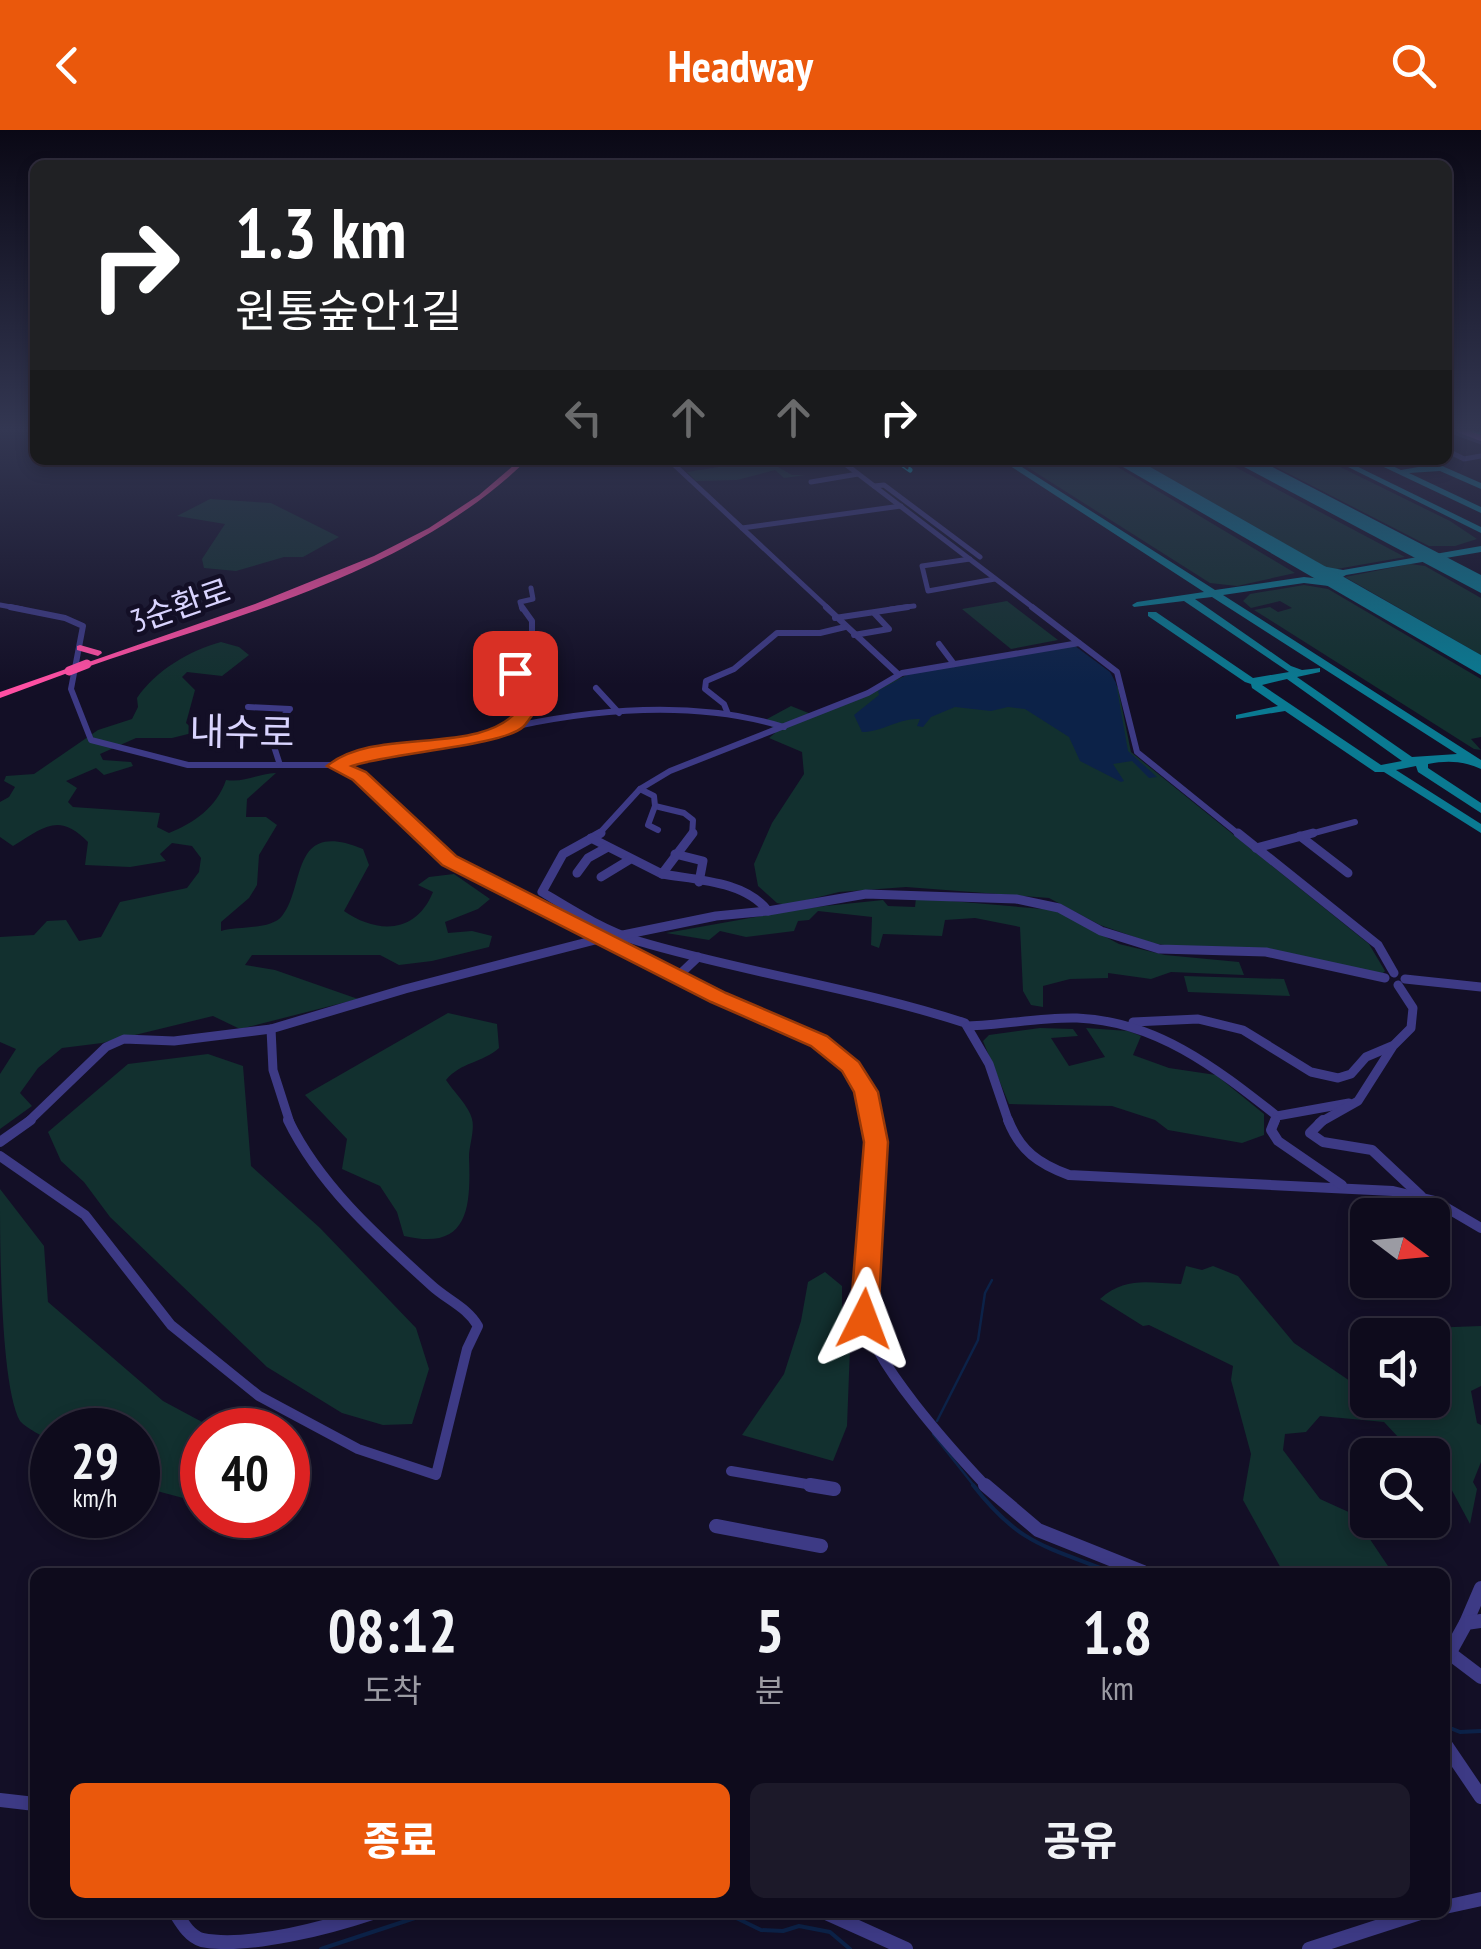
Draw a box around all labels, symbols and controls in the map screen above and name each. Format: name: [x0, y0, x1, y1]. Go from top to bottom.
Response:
text: Headway: [668, 36, 813, 94]
icon: back: [40, 38, 95, 93]
icon: search: [1386, 38, 1441, 93]
text: 1.3 km: [235, 187, 406, 277]
icon: right: [70, 200, 200, 330]
text: 원통숲안1길: [235, 281, 462, 339]
icon: left: [556, 390, 611, 445]
icon: ahead: [661, 390, 716, 445]
icon: ahead: [766, 390, 821, 445]
icon: right: [871, 390, 926, 445]
street label: 3순환로: [125, 568, 235, 642]
pin: [473, 631, 558, 716]
icon: arrive: [488, 646, 543, 701]
street label: 내수로: [189, 706, 295, 756]
north arrow: [1350, 1198, 1450, 1298]
map controls: [1350, 1198, 1450, 1538]
position arrow: [812, 1267, 916, 1371]
button: sound: [1350, 1318, 1450, 1418]
speed limit sign: 40: [180, 1408, 310, 1538]
text: 29: [71, 1428, 119, 1493]
button: search: [1350, 1438, 1450, 1538]
text: km/h: [73, 1482, 117, 1514]
text: 08:12: [328, 1591, 457, 1669]
text: 5: [755, 1591, 784, 1669]
text: 1.8: [1082, 1593, 1152, 1671]
text: km: [1101, 1667, 1134, 1709]
text: 도착: [363, 1669, 422, 1711]
text: 분: [755, 1669, 785, 1711]
button: 종료: [70, 1783, 730, 1898]
button: 공유: [750, 1783, 1410, 1898]

